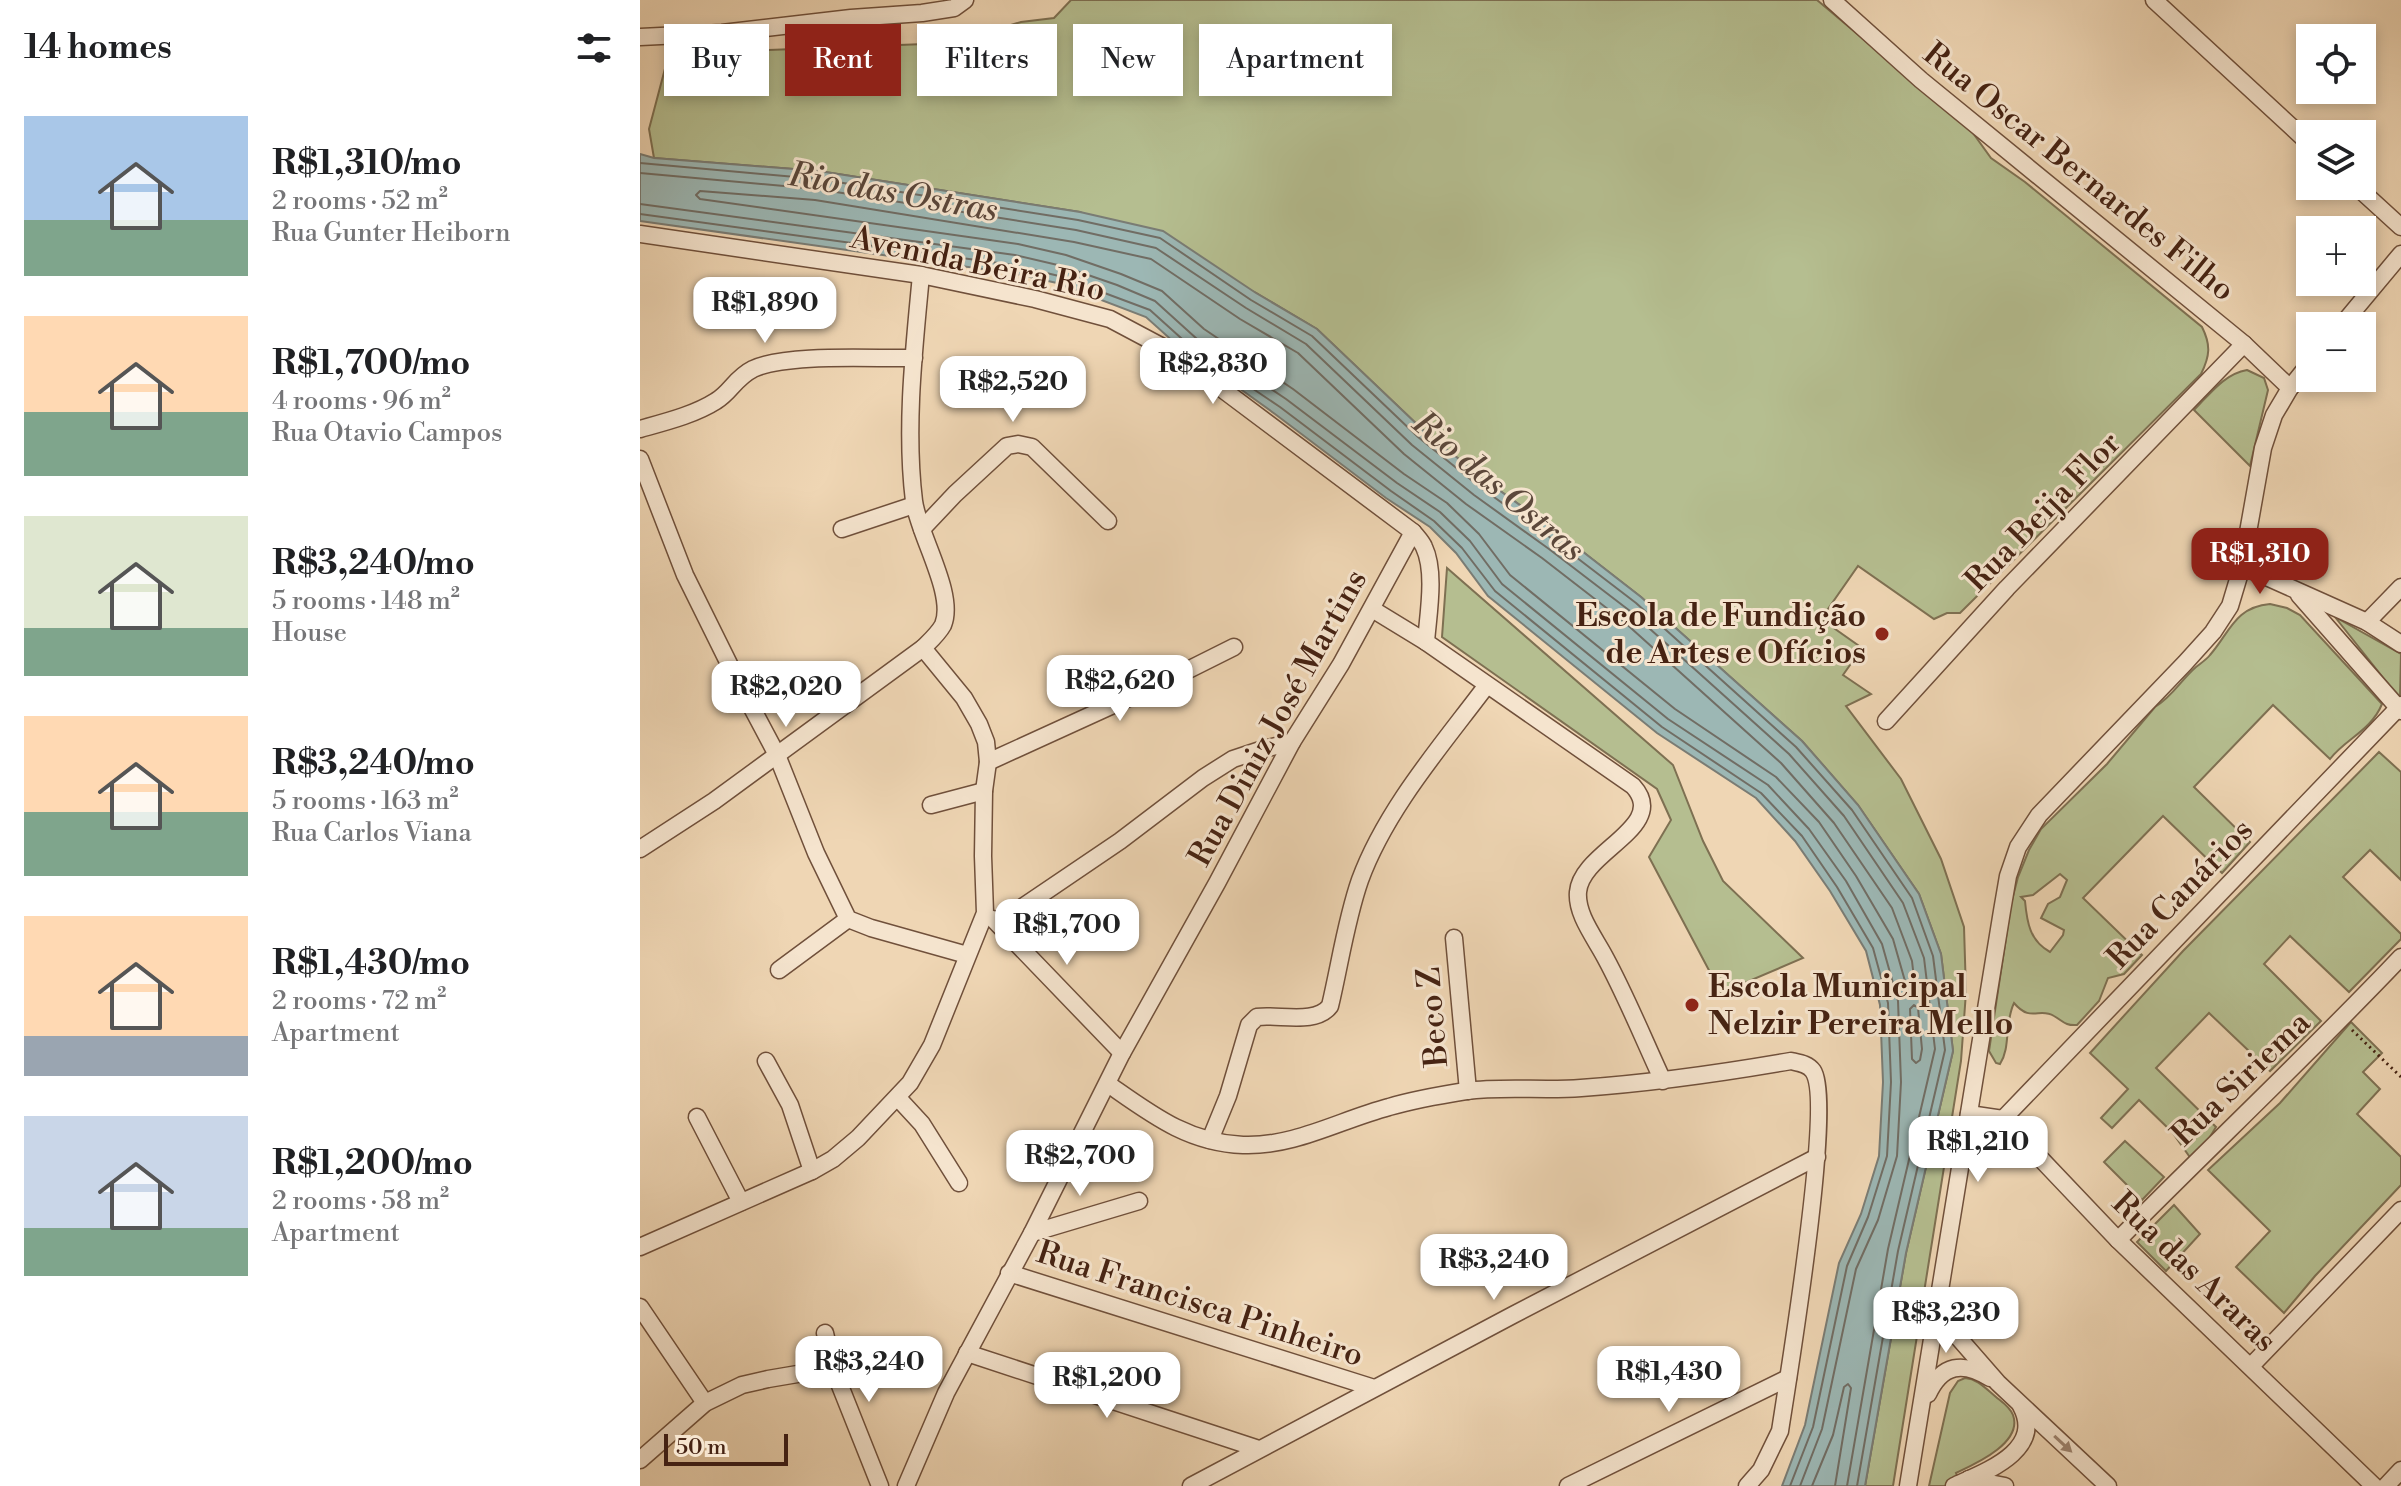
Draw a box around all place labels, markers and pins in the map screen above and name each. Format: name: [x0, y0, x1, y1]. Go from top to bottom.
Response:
pin: R$1,890: [691, 277, 839, 345]
pin: R$2,830: [1139, 338, 1287, 406]
pin: R$2,520: [939, 356, 1087, 424]
pin: R$1,310: [2186, 528, 2334, 596]
place label: Escola de Fundição de Artes e Ofícios: [1575, 596, 1866, 673]
marker: Escola de Fundição de Artes e Ofícios: [1873, 625, 1891, 643]
pin: R$2,620: [1046, 655, 1194, 723]
pin: R$2,020: [712, 661, 860, 729]
pin: R$1,700: [993, 899, 1141, 967]
place label: Escola Municipal Nelzir Pereira Mello: [1708, 967, 2013, 1044]
marker: Escola Municipal Nelzir Pereira Mello: [1683, 996, 1701, 1014]
pin: R$1,210: [1904, 1116, 2052, 1184]
pin: R$2,700: [1006, 1130, 1154, 1198]
pin: R$3,240: [1420, 1234, 1568, 1302]
pin: R$3,230: [1872, 1287, 2020, 1355]
pin: R$3,240: [795, 1336, 943, 1404]
pin: R$1,430: [1595, 1346, 1743, 1414]
pin: R$1,200: [1033, 1352, 1181, 1420]

